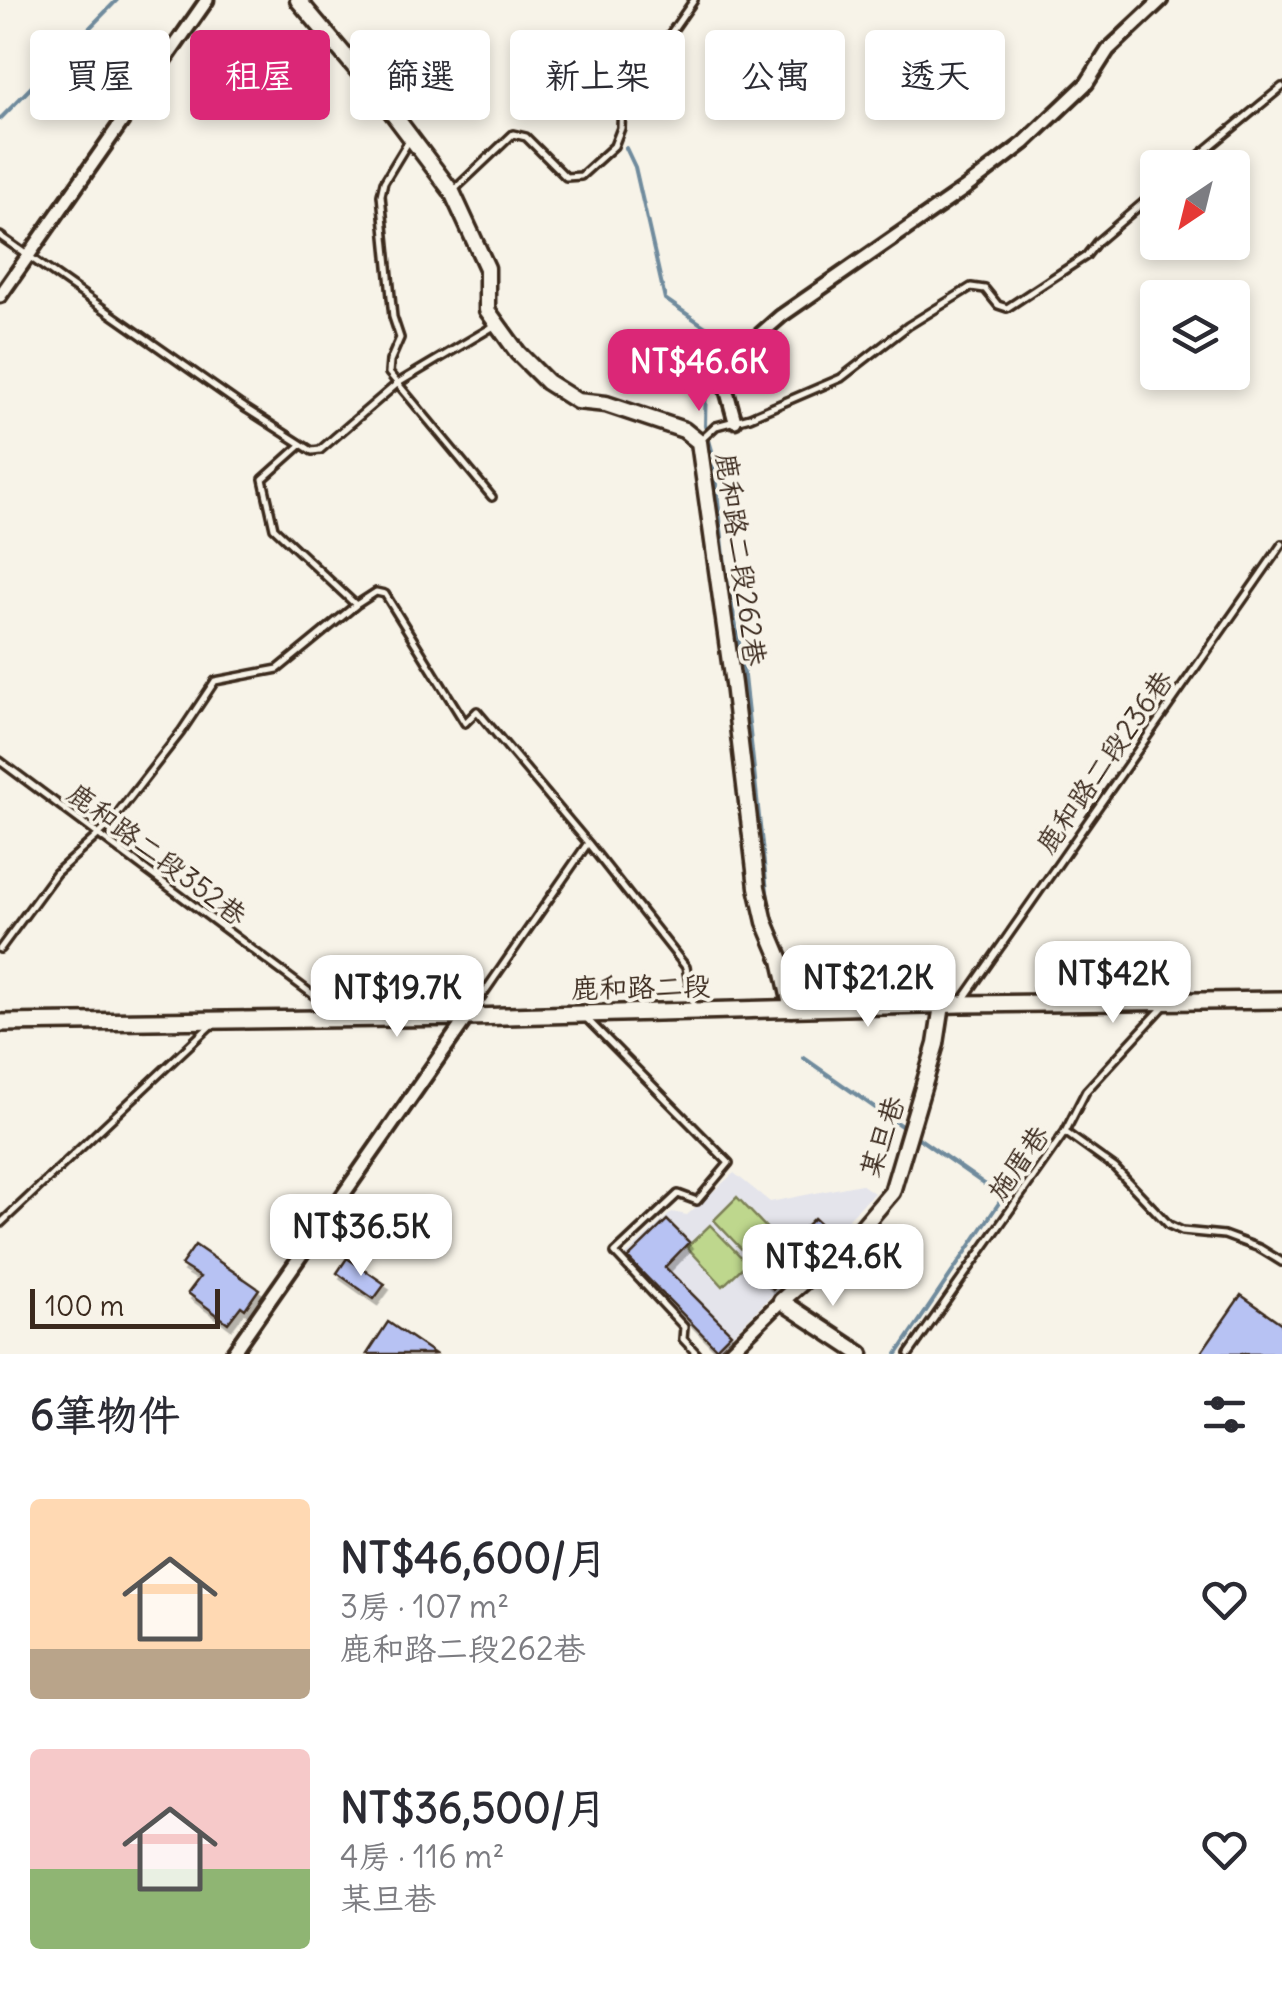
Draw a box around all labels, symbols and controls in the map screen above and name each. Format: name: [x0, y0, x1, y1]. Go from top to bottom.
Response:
chip: 買屋: [30, 30, 170, 120]
chip: 租屋: [190, 30, 330, 120]
chip: 篩選: [350, 30, 490, 120]
chip: 新上架: [510, 30, 685, 120]
chip: 公寓: [705, 30, 845, 120]
chip: 透天: [865, 30, 1005, 120]
north arrow: [1140, 150, 1250, 260]
map controls: [1140, 150, 1250, 390]
button: layers: [1140, 280, 1250, 390]
pin: NT$46.6K: [596, 329, 802, 414]
text: NT$46.6K: [630, 341, 768, 382]
street label: 鹿和路二段262巷: [708, 450, 774, 669]
street label: 鹿和路二段236巷: [1027, 663, 1181, 861]
street label: 鹿和路二段352巷: [60, 775, 255, 934]
pin: NT$42K: [1032, 941, 1194, 1026]
pin: NT$21.2K: [765, 945, 971, 1030]
text: NT$42K: [1057, 953, 1169, 994]
pin: NT$19.7K: [294, 955, 500, 1040]
text: NT$21.2K: [803, 957, 933, 998]
text: NT$19.7K: [333, 967, 461, 1008]
street label: 鹿和路二段: [571, 968, 711, 1006]
street label: 某旦巷: [852, 1091, 912, 1183]
street label: 施厝巷: [979, 1117, 1057, 1208]
pin: NT$36.5K: [258, 1194, 464, 1279]
text: NT$36.5K: [292, 1206, 430, 1247]
pin: NT$24.6K: [730, 1224, 936, 1309]
text: NT$24.6K: [765, 1236, 901, 1277]
scale bar: [30, 1284, 220, 1328]
text: 100 m: [45, 1288, 124, 1324]
icon: filters: [1197, 1387, 1252, 1442]
text: 6筆物件: [30, 1389, 180, 1441]
text: NT$46,600/月: [340, 1532, 608, 1584]
icon: home: [110, 1539, 230, 1659]
icon: heart: [1197, 1572, 1252, 1627]
text: 3房 · 107 m²: [340, 1586, 509, 1627]
text: 鹿和路二段262巷: [340, 1628, 586, 1669]
text: NT$36,500/月: [340, 1782, 607, 1834]
icon: home: [110, 1789, 230, 1909]
icon: heart: [1197, 1822, 1252, 1877]
text: 4房 · 116 m²: [340, 1836, 504, 1877]
text: 某旦巷: [340, 1878, 436, 1919]

